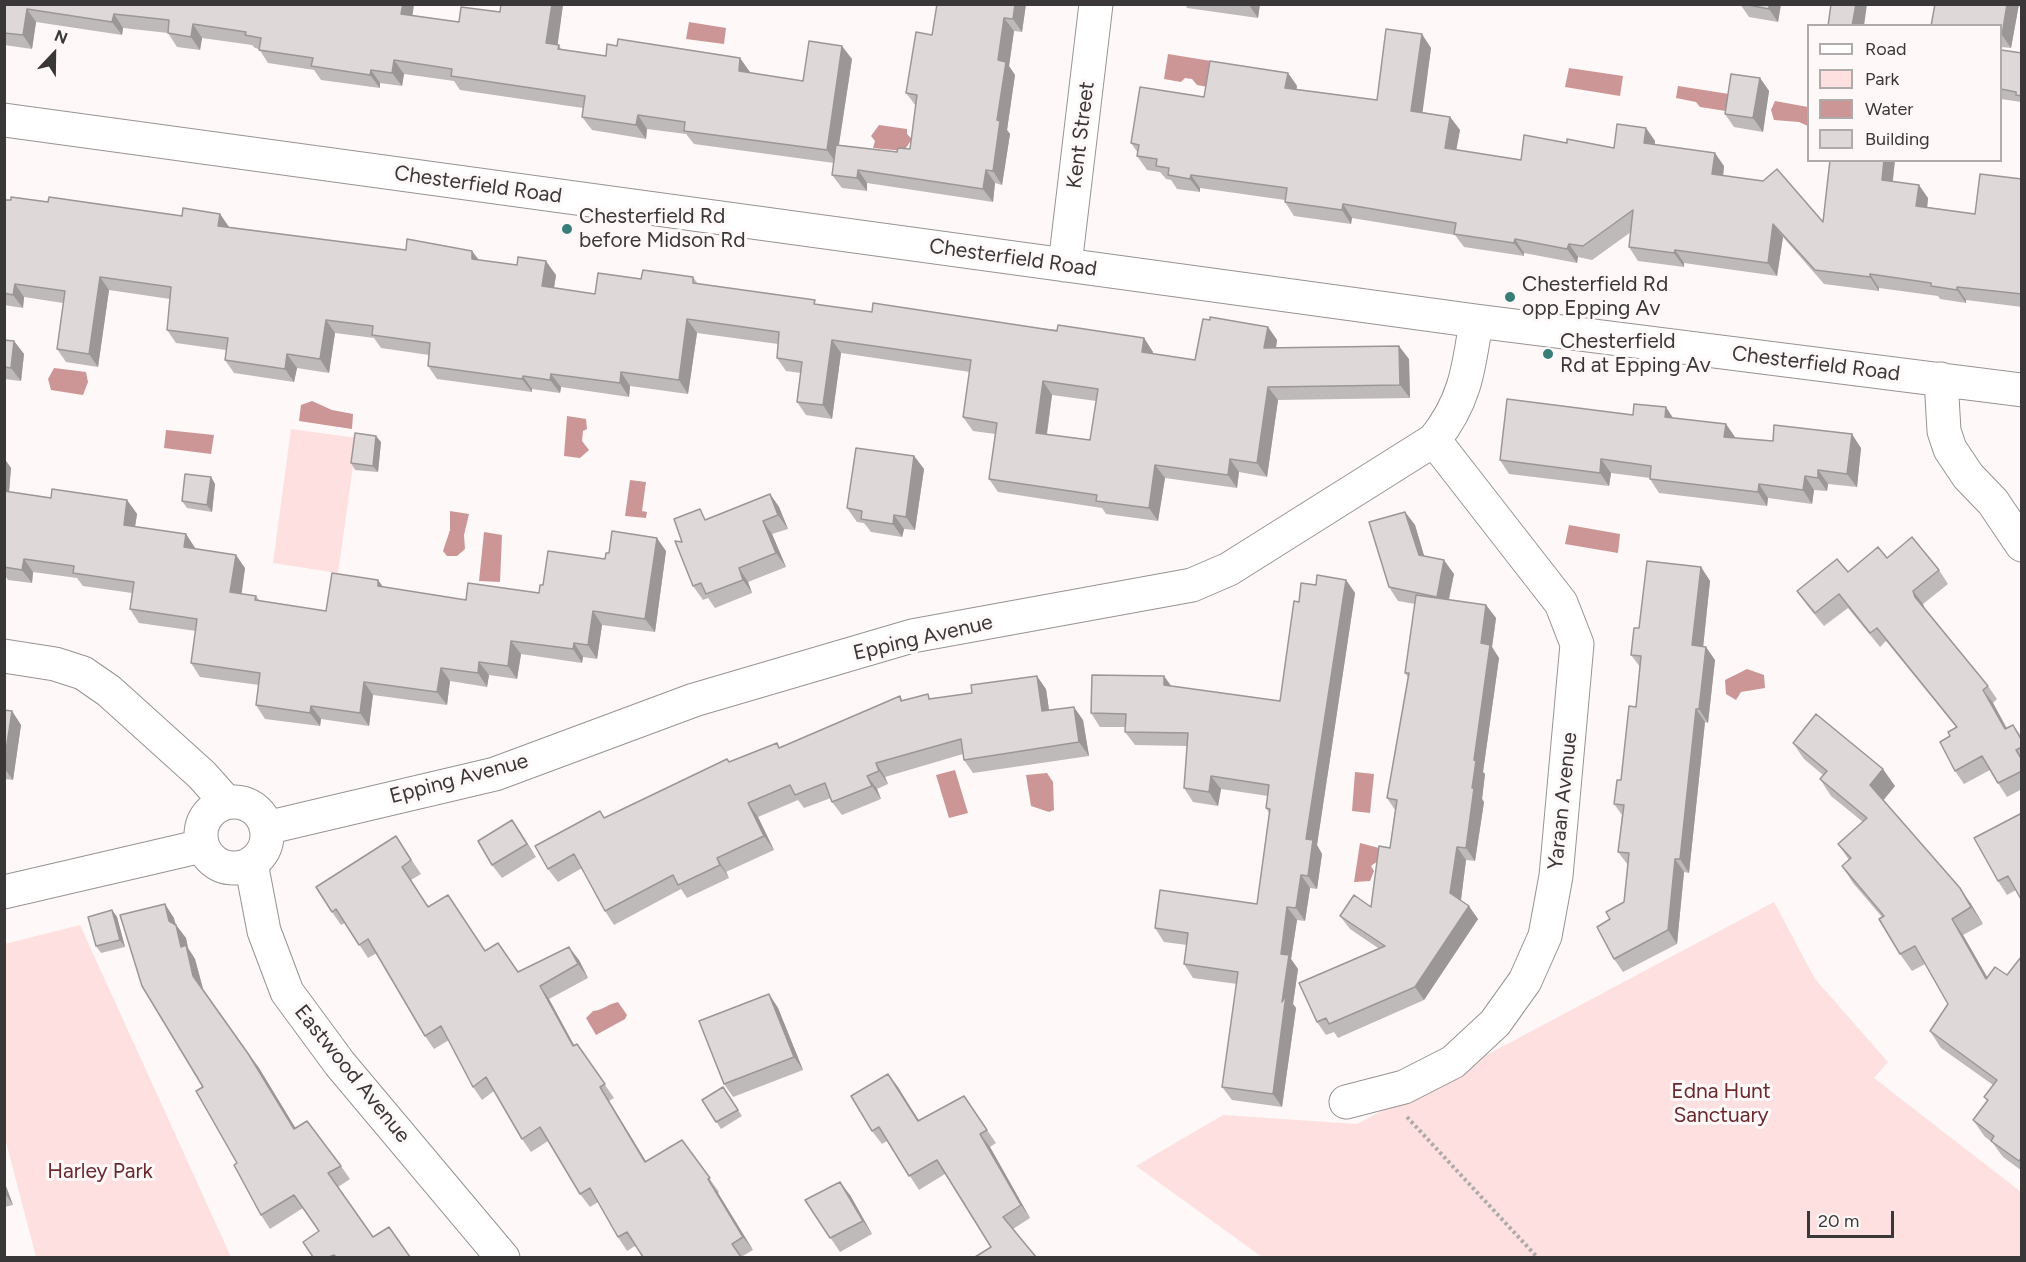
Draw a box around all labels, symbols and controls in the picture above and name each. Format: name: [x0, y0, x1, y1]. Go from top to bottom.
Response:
north arrow: [24, 24, 84, 84]
legend: [1807, 24, 2002, 162]
text: N: [52, 26, 70, 48]
text: Road: [1865, 38, 1906, 60]
text: Park: [1865, 68, 1899, 90]
street label: Kent Street: [1062, 80, 1100, 190]
text: Water: [1865, 98, 1913, 120]
text: Building: [1865, 128, 1930, 150]
street label: Chesterfield Road: [393, 161, 563, 209]
place label: Chesterfield Rd before Midson Rd: [579, 204, 746, 254]
marker: Chesterfield Rd before Midson Rd: [560, 222, 574, 236]
street label: Chesterfield Road: [928, 234, 1098, 282]
place label: Chesterfield Rd opp Epping Av: [1522, 272, 1668, 322]
marker: Chesterfield Rd opp Epping Av: [1503, 290, 1517, 304]
place label: Chesterfield Rd at Epping Av: [1560, 329, 1711, 379]
street label: Chesterfield Road: [1731, 341, 1901, 387]
marker: Chesterfield Rd at Epping Av: [1541, 347, 1555, 361]
street label: Epping Avenue: [851, 610, 995, 666]
street label: Yaraan Avenue: [1543, 731, 1583, 871]
street label: Epping Avenue: [387, 748, 531, 810]
street label: Eastwood Avenue: [289, 1000, 415, 1148]
park label: Edna Hunt Sanctuary: [1671, 1079, 1771, 1129]
park label: Harley Park: [47, 1159, 153, 1185]
scale bar: [1810, 1199, 1897, 1237]
text: 20 m: [1818, 1210, 1859, 1232]

